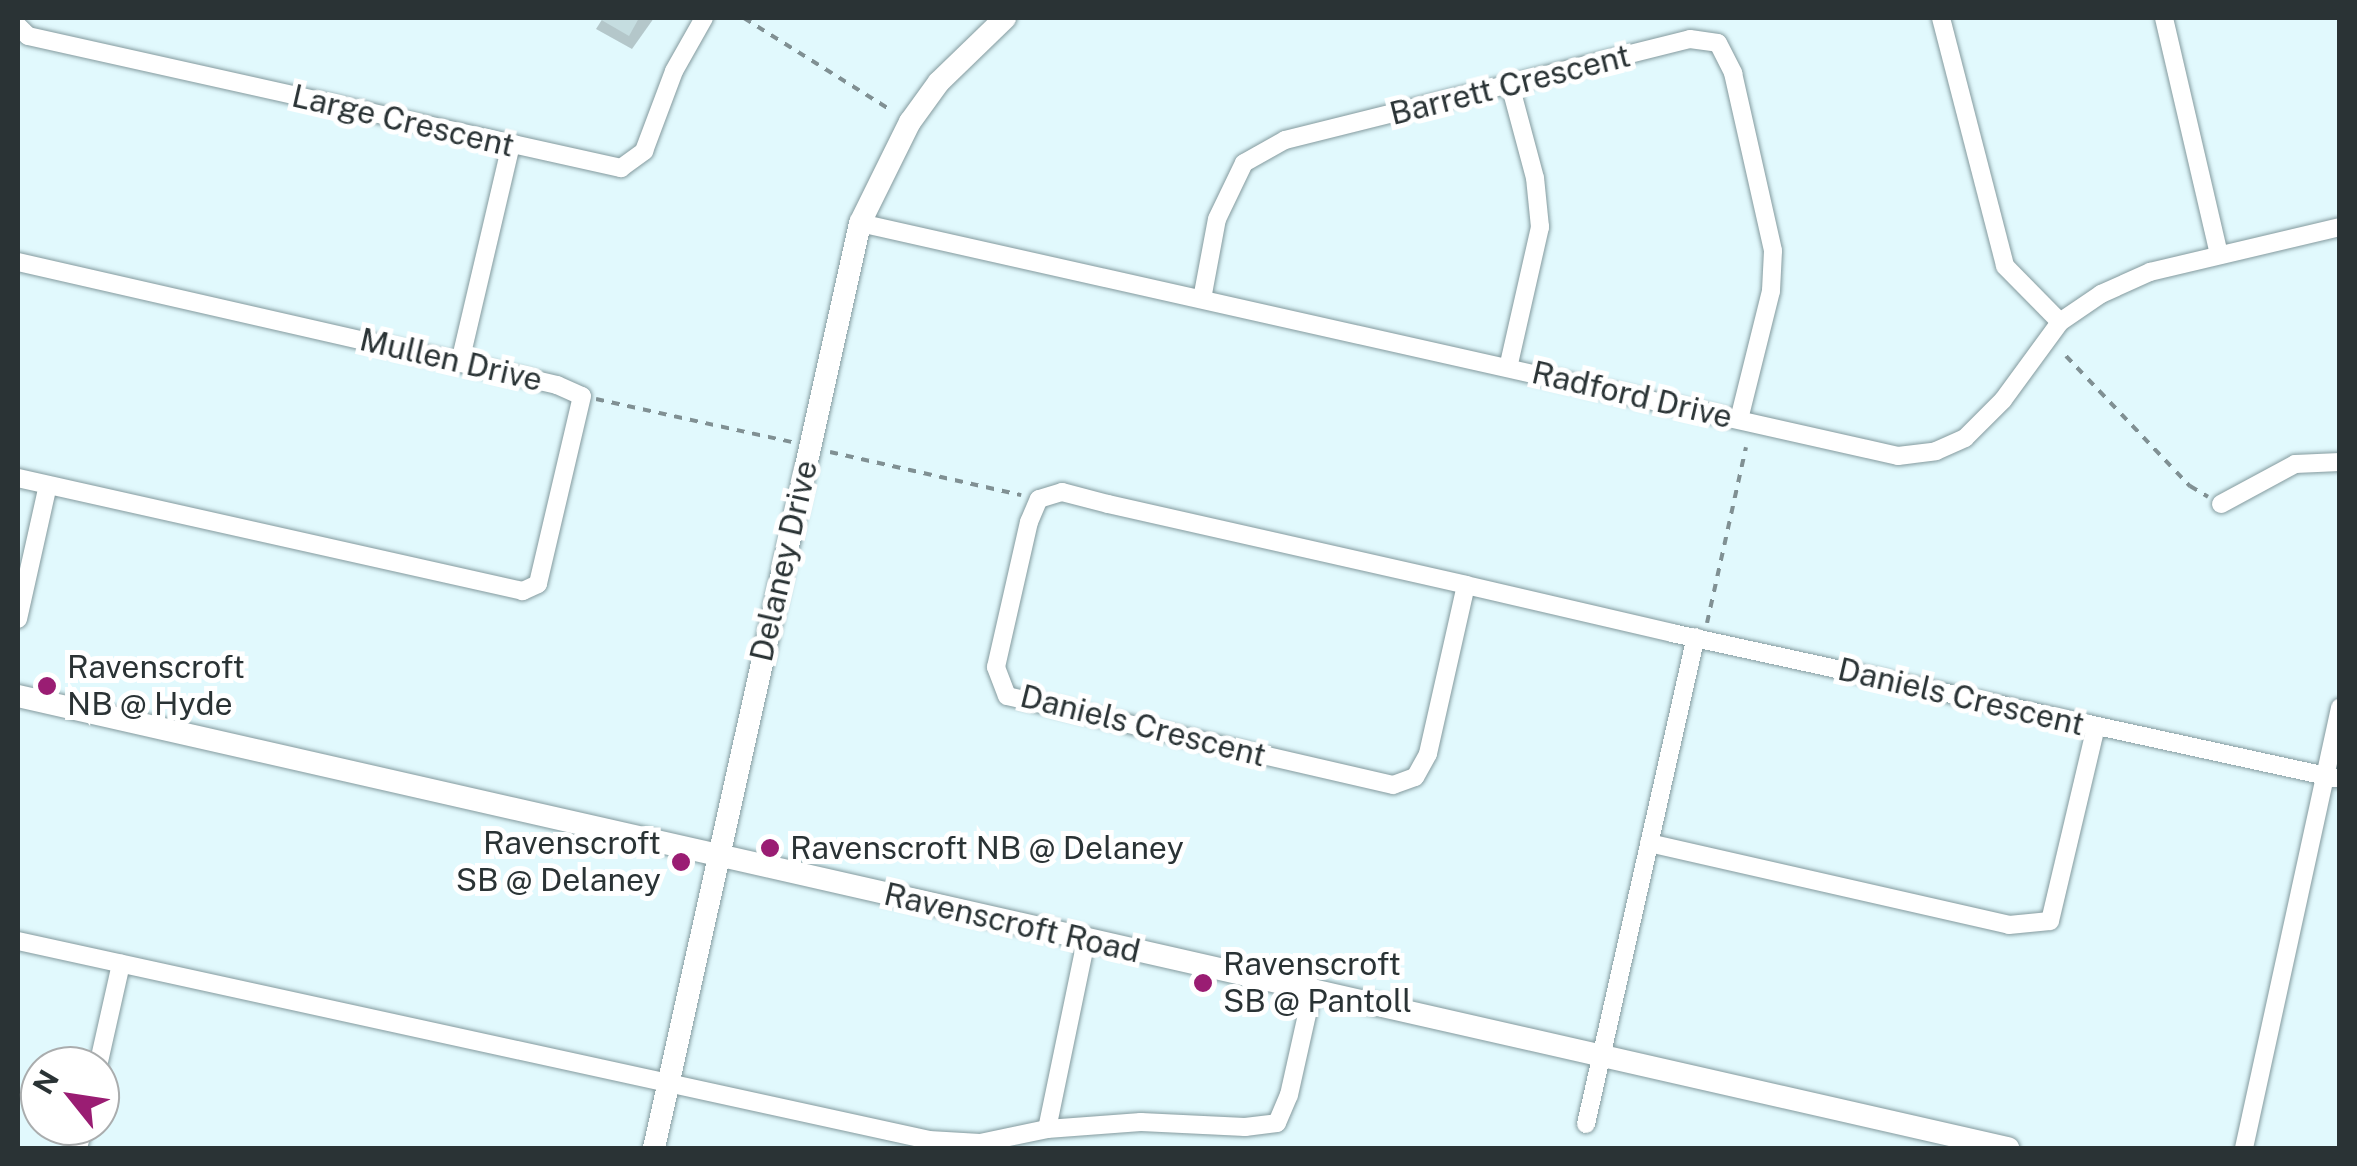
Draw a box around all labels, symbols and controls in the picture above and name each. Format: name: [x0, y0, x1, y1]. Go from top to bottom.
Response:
street label: Barrett Crescent: [1386, 37, 1634, 133]
street label: Large Crescent: [288, 77, 518, 165]
street label: Mullen Drive: [356, 320, 546, 400]
street label: Radford Drive: [1528, 353, 1736, 437]
street label: Delaney Drive: [742, 457, 826, 665]
place label: Ravenscroft NB @ Hyde: [67, 649, 245, 724]
street label: Daniels Crescent: [1834, 650, 2088, 744]
marker: Ravenscroft NB @ Hyde: [36, 675, 58, 697]
street label: Daniels Crescent: [1016, 677, 1270, 775]
place label: Ravenscroft SB @ Delaney: [455, 825, 661, 900]
place label: Ravenscroft NB @ Delaney: [790, 829, 1184, 867]
marker: Ravenscroft NB @ Delaney: [759, 837, 781, 859]
marker: Ravenscroft SB @ Delaney: [670, 851, 692, 873]
street label: Ravenscroft Road: [880, 875, 1144, 971]
place label: Ravenscroft SB @ Pantoll: [1223, 946, 1412, 1021]
marker: Ravenscroft SB @ Pantoll: [1192, 972, 1214, 994]
north arrow: [20, 1046, 120, 1146]
text: N: [26, 1064, 65, 1099]

